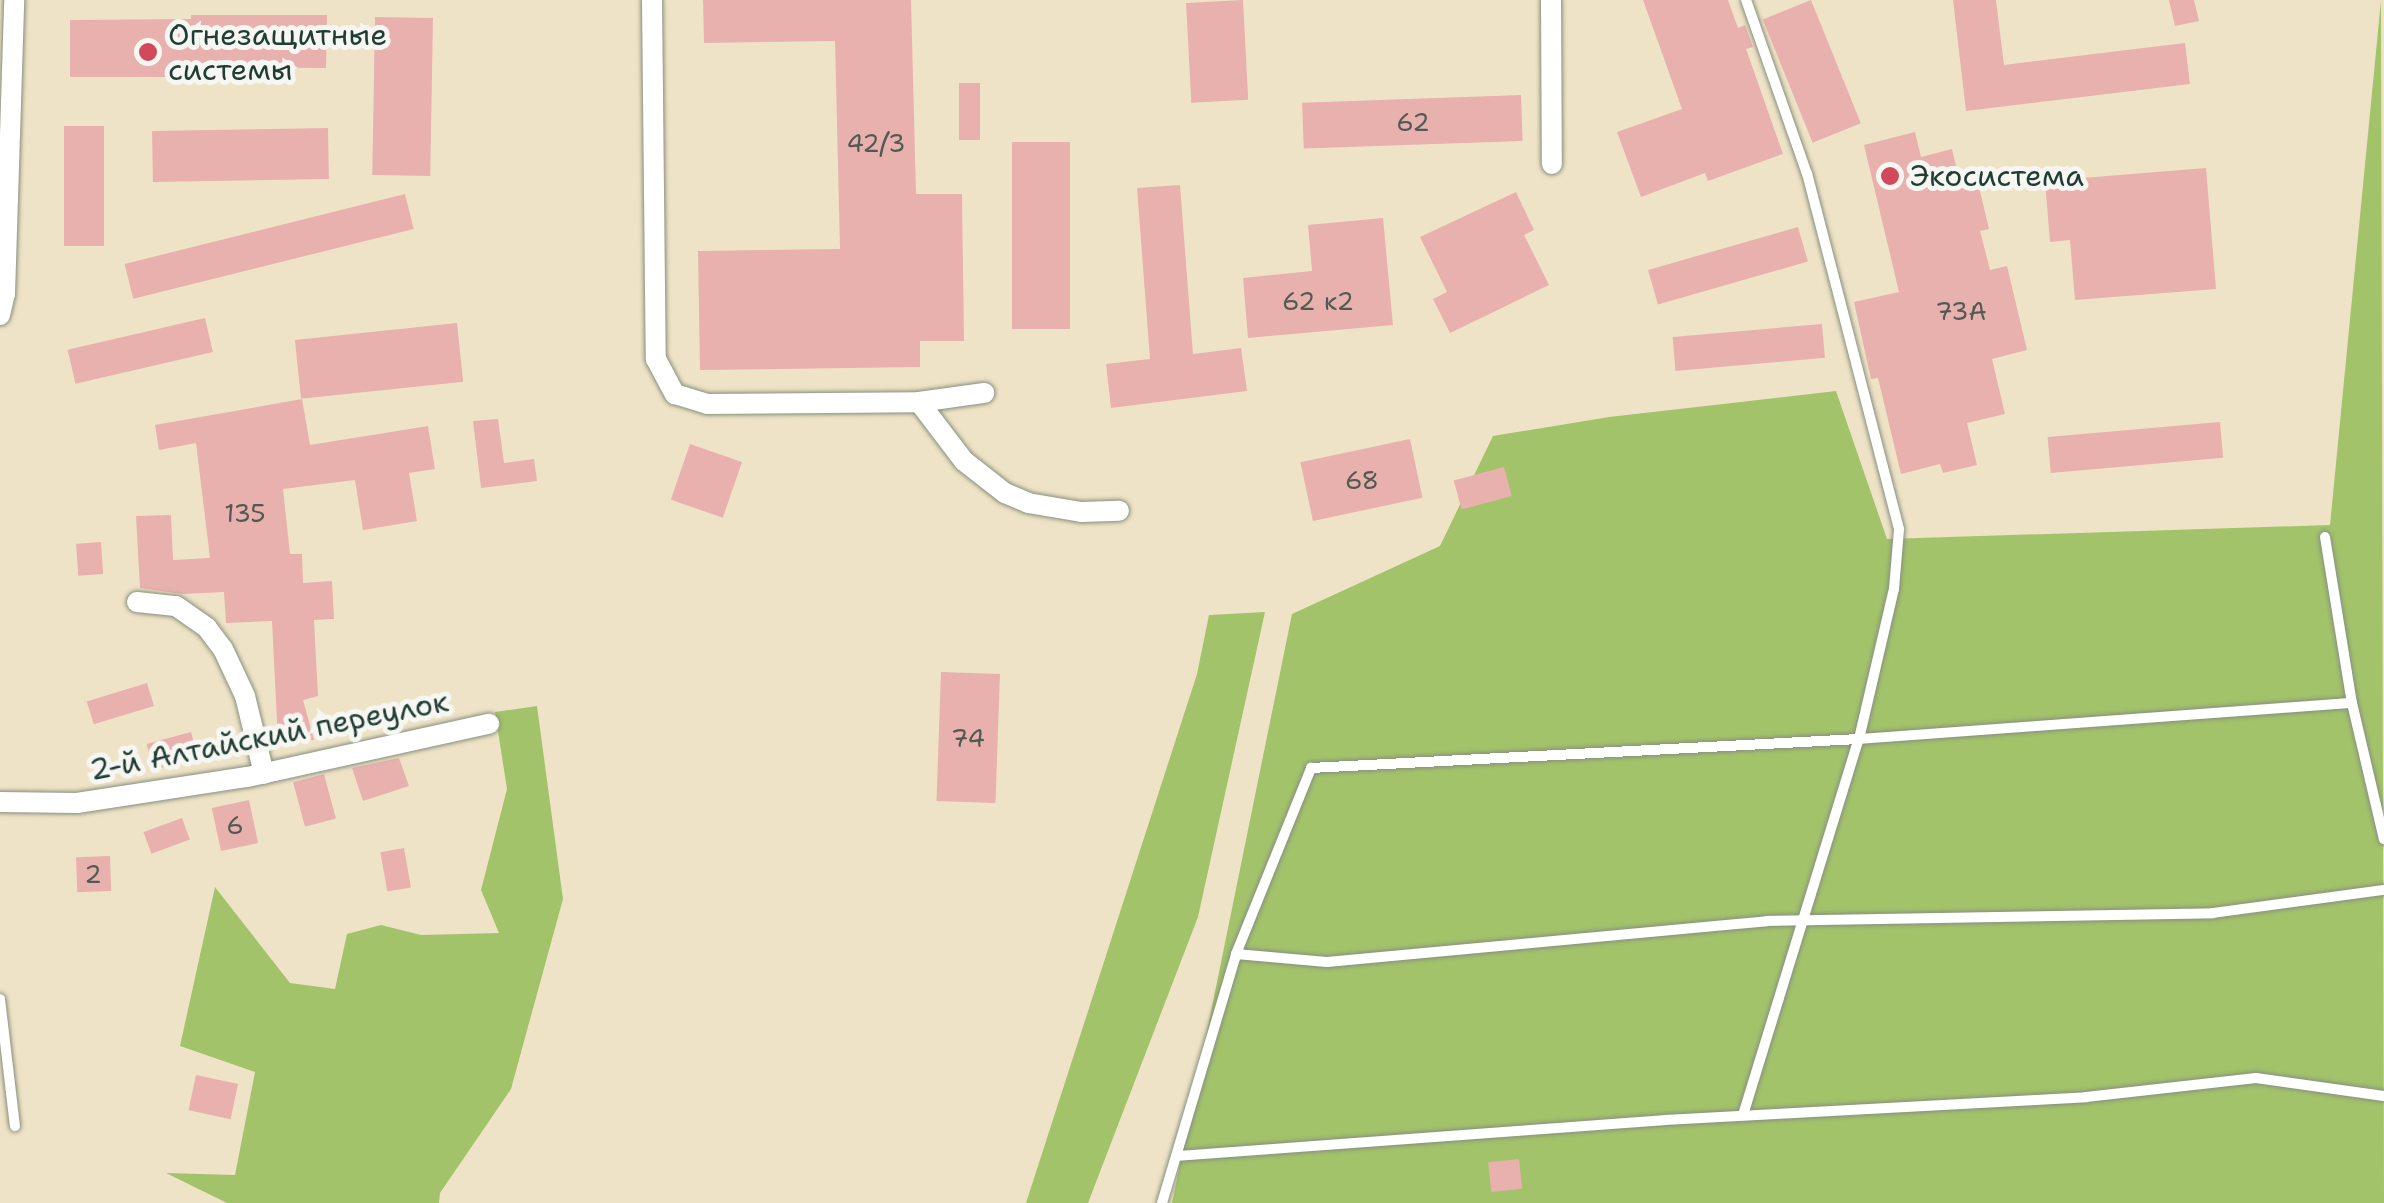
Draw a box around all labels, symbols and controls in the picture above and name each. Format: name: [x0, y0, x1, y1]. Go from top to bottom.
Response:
place label: Огнезащитные системы: [168, 17, 387, 88]
marker: Огнезащитные системы: [137, 41, 159, 63]
house number: 62: [1396, 107, 1430, 137]
house number: 42/3: [847, 128, 905, 158]
place label: Экосистема: [1910, 158, 2084, 194]
marker: Экосистема: [1879, 165, 1901, 187]
house number: 62 к2: [1282, 286, 1354, 316]
house number: 73А: [1935, 296, 1987, 326]
house number: 68: [1345, 465, 1379, 495]
house number: 135: [224, 498, 266, 528]
street label: 2-й Алтайский переулок: [86, 684, 452, 788]
house number: 74: [951, 723, 985, 753]
house number: 6: [226, 810, 244, 840]
house number: 2: [84, 859, 102, 889]

